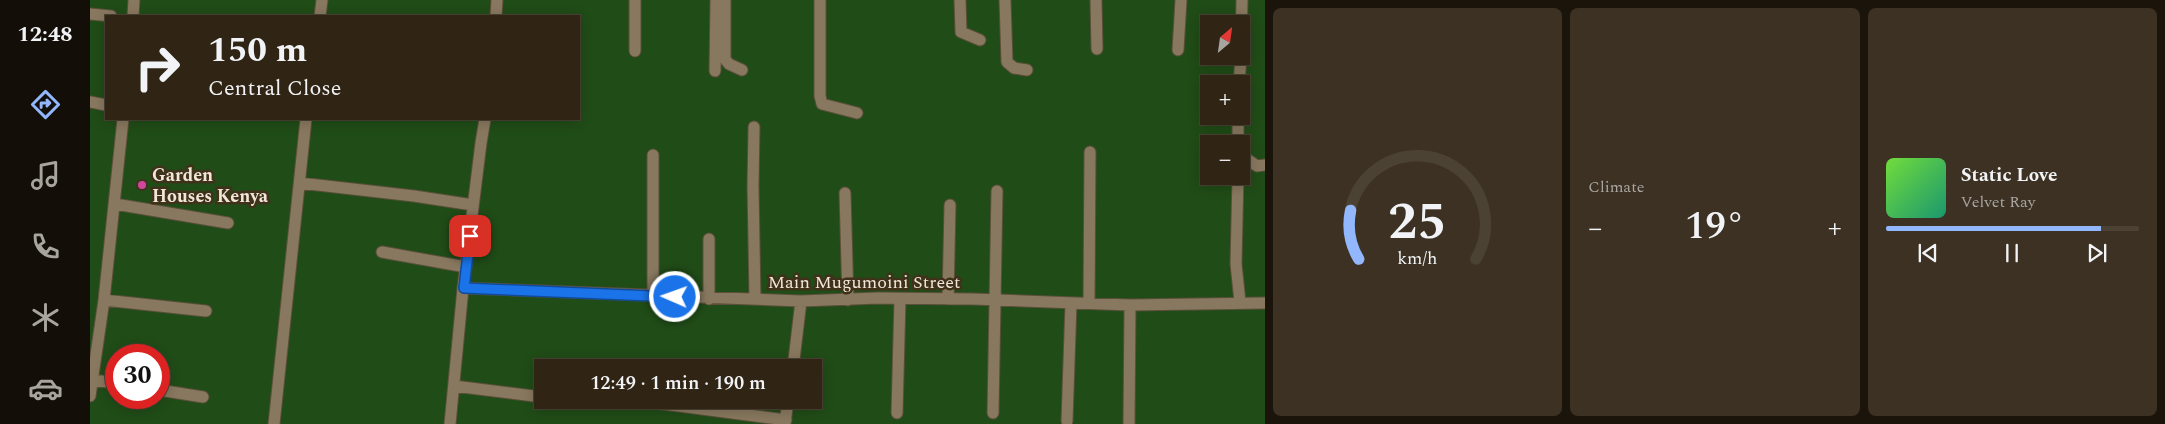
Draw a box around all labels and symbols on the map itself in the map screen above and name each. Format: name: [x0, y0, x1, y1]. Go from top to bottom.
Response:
north arrow: [1200, 15, 1250, 65]
place label: Garden Houses Kenya: [152, 162, 269, 210]
marker: Garden Houses Kenya: [136, 179, 148, 191]
pin: [449, 215, 491, 257]
street label: Main Mugumoini Street: [768, 269, 960, 296]
position arrow: [648, 270, 700, 322]
speed limit sign: 30: [105, 344, 170, 409]

